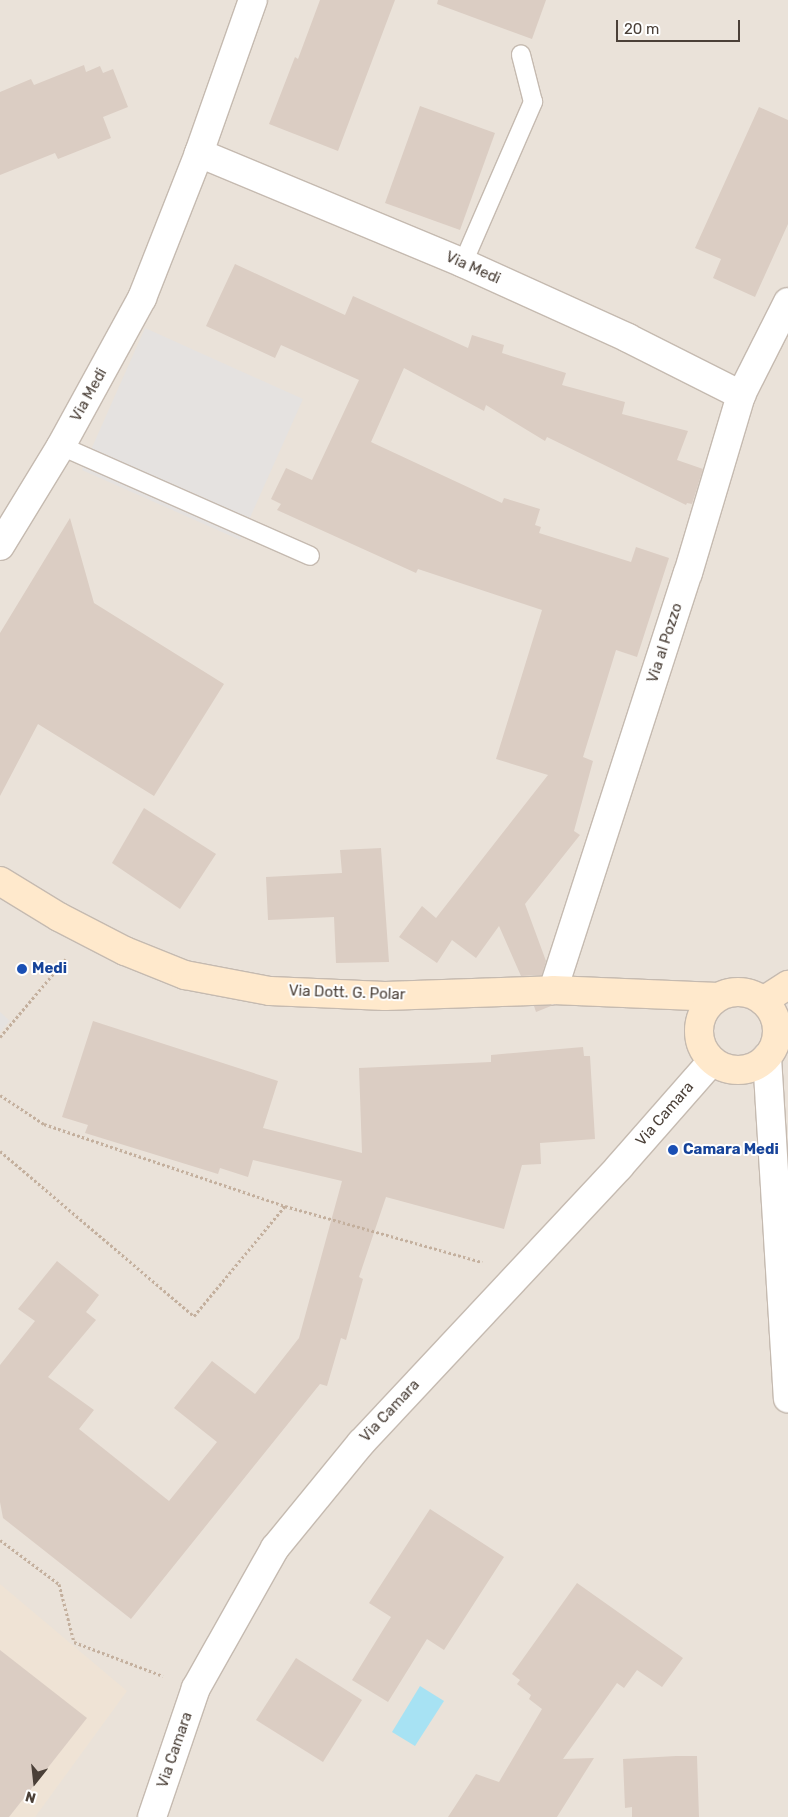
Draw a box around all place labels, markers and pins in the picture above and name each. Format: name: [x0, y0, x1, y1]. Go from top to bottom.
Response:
place label: Medi: [32, 960, 67, 978]
marker: Medi: [16, 963, 28, 975]
place label: Camara Medi: [683, 1141, 779, 1159]
marker: Camara Medi: [667, 1144, 679, 1156]

